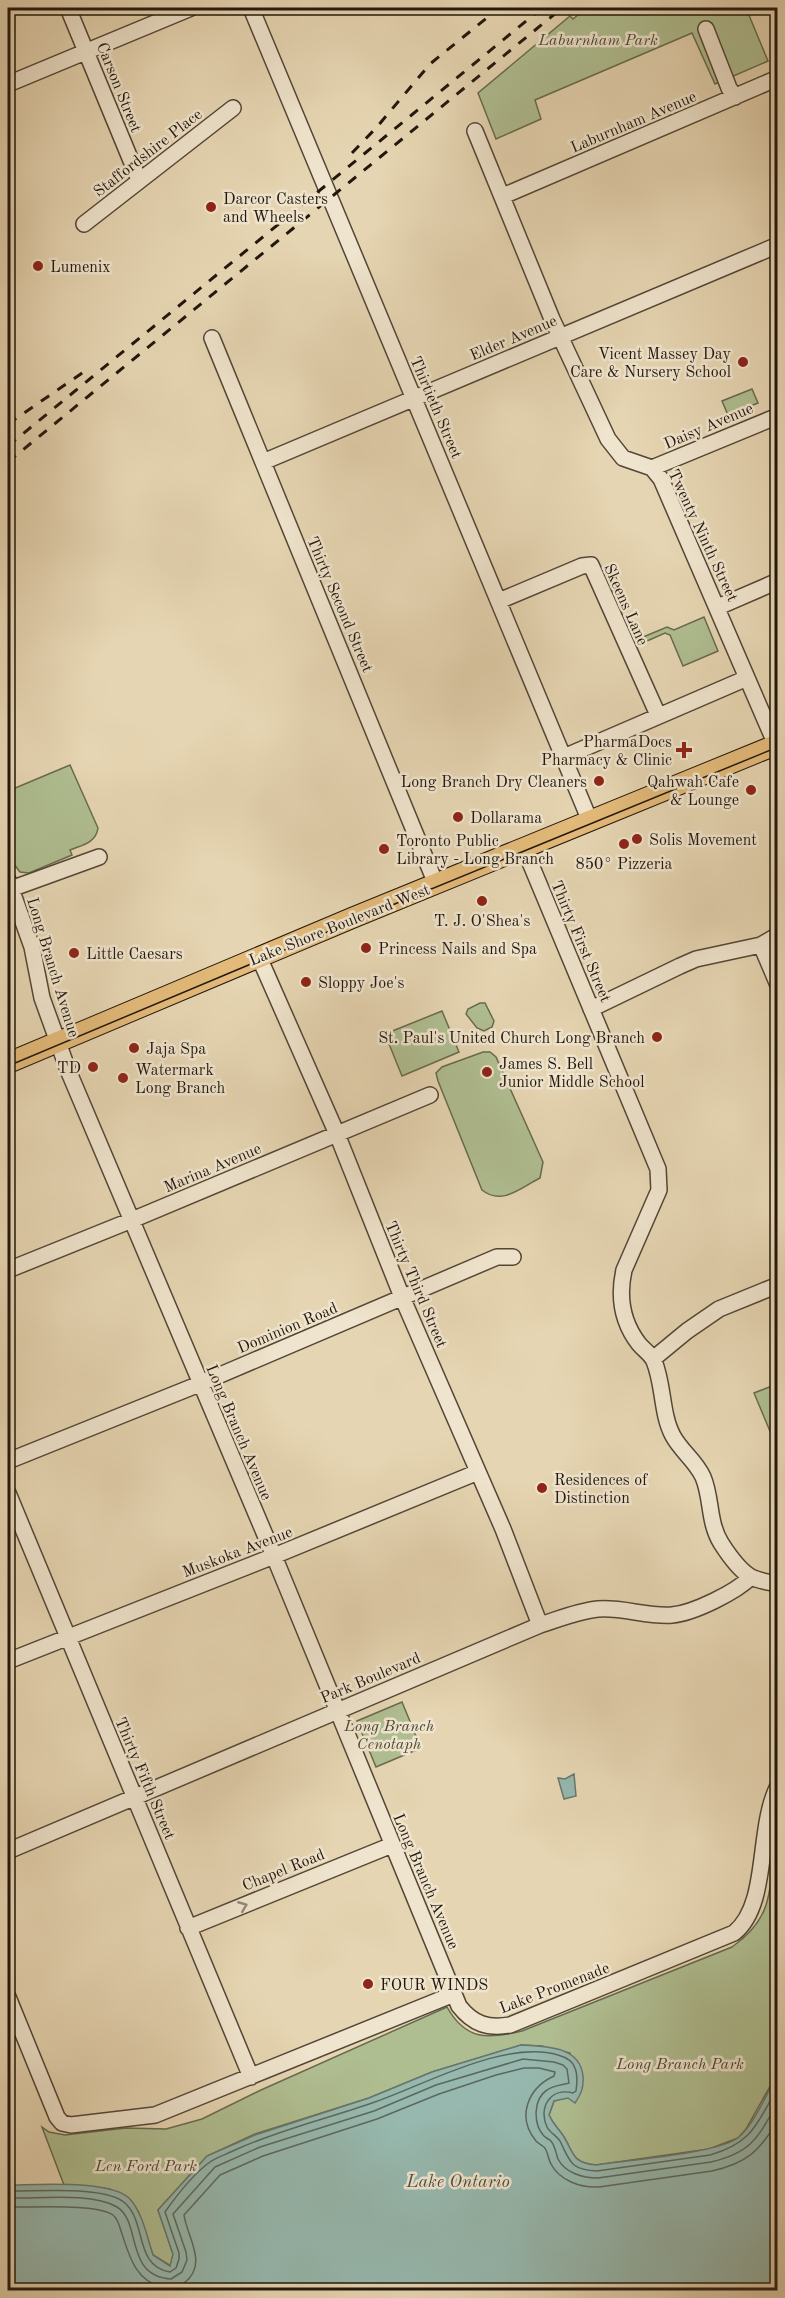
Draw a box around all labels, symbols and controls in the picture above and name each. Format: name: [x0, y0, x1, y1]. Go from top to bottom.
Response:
park label: Laburnham Park: [537, 33, 658, 49]
street label: Carson Street: [93, 40, 144, 135]
street label: Laburnham Avenue: [568, 89, 699, 157]
street label: Staffordshire Place: [91, 106, 205, 201]
place label: Darcor Casters and Wheels: [223, 192, 328, 226]
marker: Darcor Casters and Wheels: [204, 200, 218, 214]
marker: Lumenix: [31, 259, 45, 273]
place label: Lumenix: [50, 260, 111, 276]
street label: Elder Avenue: [468, 313, 560, 364]
place label: Vicent Massey Day Care & Nursery School: [570, 347, 732, 381]
street label: Thirtieth Street: [406, 354, 464, 462]
marker: Vicent Massey Day Care & Nursery School: [736, 355, 750, 369]
street label: Daisy Avenue: [662, 401, 756, 453]
street label: Twenty Ninth Street: [664, 467, 740, 605]
street label: Thirty Second Street: [303, 535, 375, 675]
street label: Skeens Lane: [600, 562, 650, 648]
place label: PharmaDocs Pharmacy & Clinic: [541, 735, 672, 769]
marker: PharmaDocs Pharmacy & Clinic: [677, 743, 691, 757]
marker: Long Branch Dry Cleaners: [592, 774, 606, 788]
place label: Long Branch Dry Cleaners: [400, 775, 587, 791]
place label: Qahwah Cafe & Lounge: [647, 775, 739, 809]
marker: Qahwah Cafe & Lounge: [744, 783, 758, 797]
marker: Dollarama: [451, 810, 465, 824]
place label: Dollarama: [470, 811, 542, 827]
marker: Solis Movement: [630, 832, 644, 846]
place label: Solis Movement: [649, 833, 757, 849]
place label: Toronto Public Library - Long Branch: [396, 834, 554, 868]
marker: 850° Pizzeria: [617, 837, 631, 851]
marker: Toronto Public Library - Long Branch: [377, 842, 391, 856]
place label: 850° Pizzeria: [575, 857, 673, 873]
street label: Thirty First Street: [547, 878, 613, 1005]
street label: Lake Shore Boulevard West: [247, 882, 433, 970]
marker: T. J. O'Shea's: [475, 894, 489, 908]
street label: Long Branch Avenue: [23, 896, 81, 1040]
place label: T. J. O'Shea's: [434, 914, 530, 930]
marker: Princess Nails and Spa: [359, 941, 373, 955]
place label: Princess Nails and Spa: [378, 942, 537, 958]
marker: Little Caesars: [67, 946, 81, 960]
place label: Little Caesars: [86, 947, 183, 963]
marker: Sloppy Joe's: [299, 975, 313, 989]
place label: Sloppy Joe's: [318, 976, 404, 992]
marker: St. Paul's United Church Long Branch: [650, 1030, 664, 1044]
place label: St. Paul's United Church Long Branch: [378, 1031, 645, 1047]
marker: Jaja Spa: [127, 1041, 141, 1055]
place label: Jaja Spa: [146, 1042, 206, 1058]
place label: James S. Bell Junior Middle School: [499, 1057, 645, 1091]
marker: TD: [86, 1060, 100, 1074]
place label: TD: [57, 1061, 81, 1077]
place label: Watermark Long Branch: [135, 1063, 226, 1097]
marker: James S. Bell Junior Middle School: [480, 1065, 494, 1079]
marker: Watermark Long Branch: [116, 1071, 130, 1085]
street label: Marina Avenue: [162, 1141, 264, 1197]
street label: Thirty Third Street: [381, 1219, 449, 1351]
street label: Dominion Road: [235, 1301, 340, 1357]
street label: Long Branch Avenue: [202, 1363, 274, 1503]
place label: Residences of Distinction: [554, 1473, 648, 1507]
marker: Residences of Distinction: [535, 1481, 549, 1495]
street label: Muskoka Avenue: [180, 1524, 295, 1581]
street label: Park Boulevard: [318, 1650, 423, 1707]
street label: Thirty Fifth Street: [111, 1715, 177, 1843]
park label: Long Branch Cenotaph: [343, 1719, 434, 1753]
street label: Long Branch Avenue: [389, 1812, 461, 1952]
street label: Chapel Road: [240, 1847, 327, 1895]
one-way arrow: [236, 1901, 247, 1913]
street label: Lake Promenade: [497, 1961, 612, 2017]
marker: FOUR WINDS: [361, 1977, 375, 1991]
place label: FOUR WINDS: [380, 1978, 488, 1994]
park label: Long Branch Park: [615, 2057, 744, 2073]
park label: Len Ford Park: [94, 2159, 197, 2175]
water label: Lake Ontario: [405, 2173, 510, 2191]

